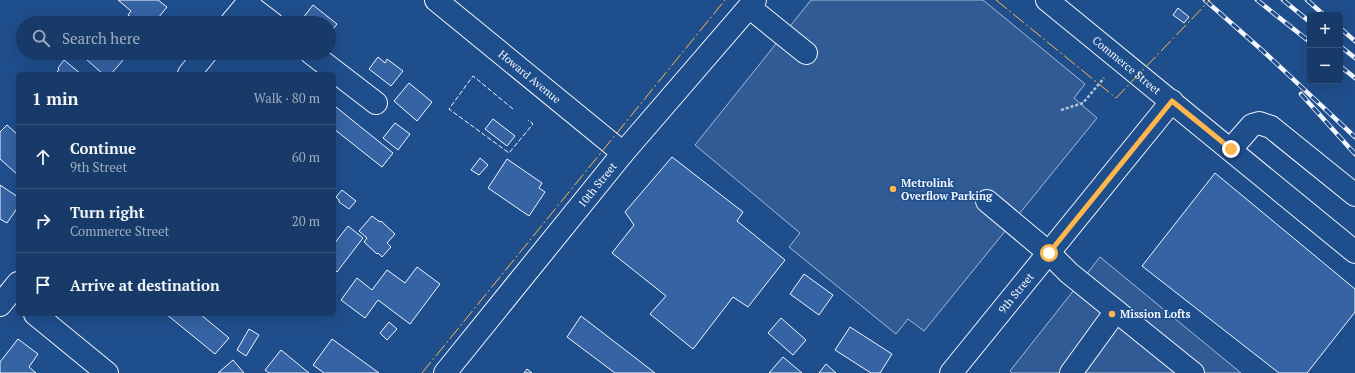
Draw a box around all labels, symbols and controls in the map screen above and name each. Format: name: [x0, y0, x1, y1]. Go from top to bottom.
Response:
map controls: [1307, 12, 1343, 84]
button: +: [1307, 12, 1343, 48]
search box: [16, 16, 336, 60]
icon: search: [30, 27, 52, 49]
text: Search here: [62, 28, 140, 48]
street label: Commerce Street: [1090, 33, 1164, 97]
street label: Howard Avenue: [496, 47, 564, 107]
button: −: [1307, 48, 1343, 84]
text: 1 min: [32, 87, 79, 110]
text: Walk · 80 m: [254, 89, 320, 107]
text: Continue: [70, 138, 136, 158]
route end: [1222, 140, 1240, 158]
icon: ahead: [32, 146, 54, 168]
text: 60 m: [292, 148, 320, 166]
text: 9th Street: [70, 158, 127, 176]
street label: 10th Street: [575, 159, 620, 210]
place label: Metrolink Overflow Parking: [901, 176, 993, 203]
marker: Metrolink Overflow Parking: [888, 184, 898, 194]
text: Turn right: [70, 202, 145, 222]
icon: right: [32, 210, 54, 232]
text: 20 m: [292, 212, 320, 230]
text: Commerce Street: [70, 222, 169, 240]
route start: [1040, 244, 1058, 262]
street label: 9th Street: [995, 270, 1037, 316]
icon: arrive: [32, 274, 54, 296]
text: Arrive at destination: [70, 275, 220, 295]
place label: Mission Lofts: [1120, 307, 1190, 321]
marker: Mission Lofts: [1107, 309, 1117, 319]

